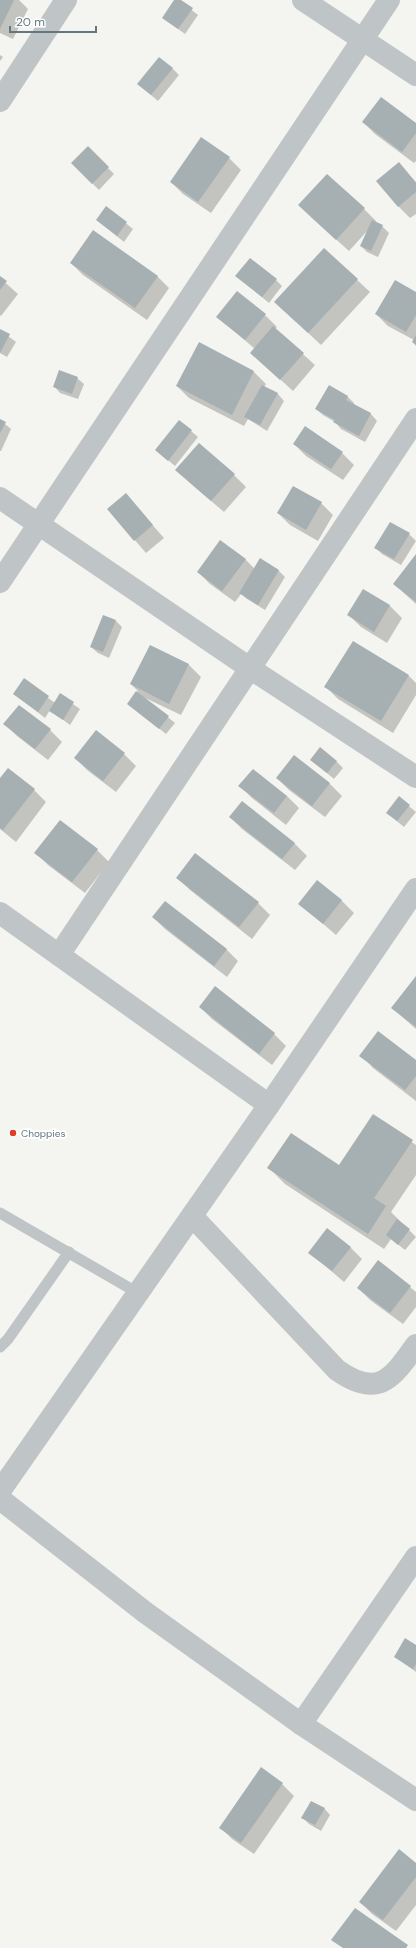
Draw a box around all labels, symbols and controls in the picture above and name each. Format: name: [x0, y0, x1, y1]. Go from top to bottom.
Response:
scale bar: [10, 8, 96, 34]
text: 20 m: [16, 14, 45, 30]
place label: Choppies: [21, 1127, 65, 1140]
marker: Choppies: [8, 1128, 18, 1138]

